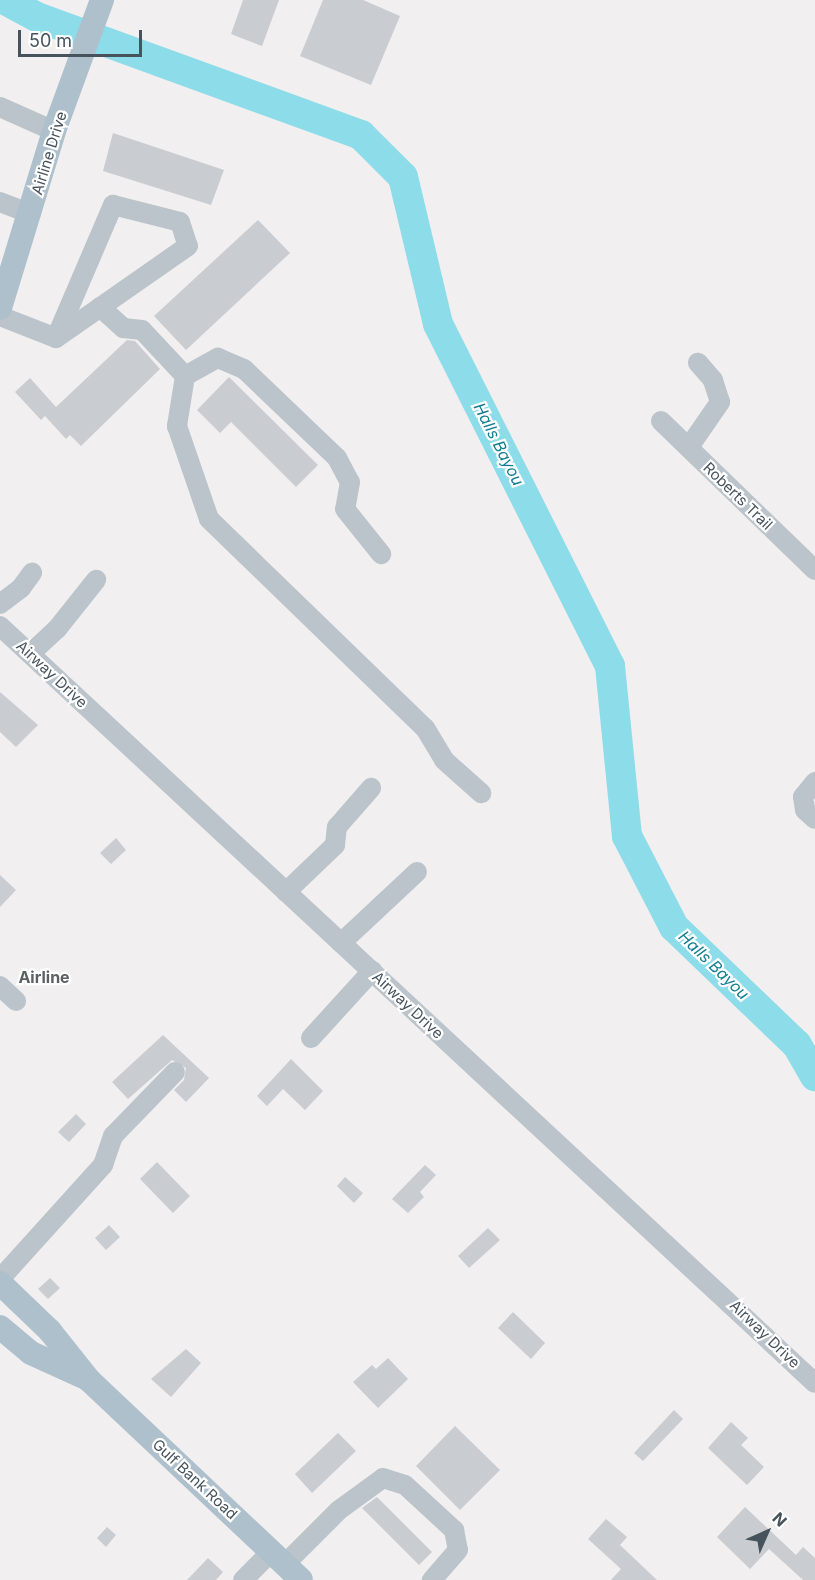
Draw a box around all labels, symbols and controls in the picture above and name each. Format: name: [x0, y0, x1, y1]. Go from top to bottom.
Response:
scale bar: [21, 18, 146, 56]
text: 50 m: [29, 30, 72, 51]
street label: Airline Drive: [28, 109, 70, 197]
water label: Halls Bayou: [470, 399, 528, 489]
street label: Roberts Trail: [700, 459, 776, 533]
street label: Airway Drive: [13, 637, 91, 711]
water label: Halls Bayou: [675, 927, 753, 1003]
district label: Airline: [18, 967, 70, 987]
street label: Airway Drive: [369, 968, 447, 1042]
street label: Airway Drive: [726, 1296, 804, 1372]
street label: Gulf Bank Road: [149, 1435, 241, 1523]
north arrow: [737, 1502, 797, 1562]
text: N: [768, 1508, 791, 1531]

